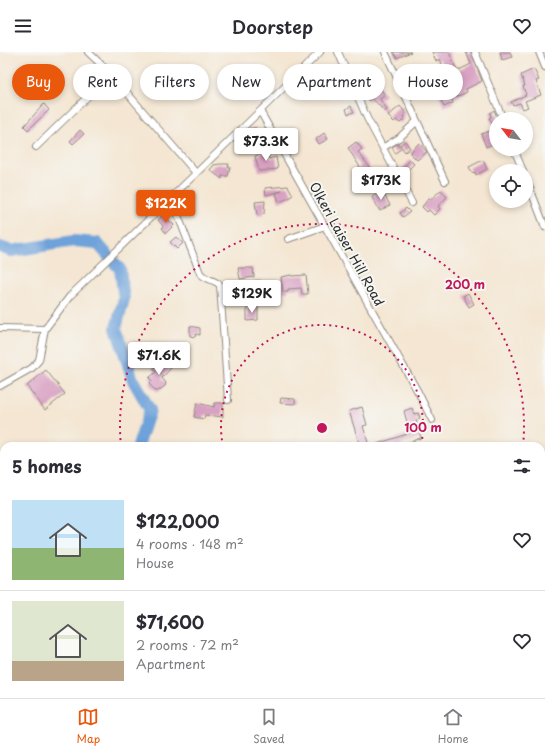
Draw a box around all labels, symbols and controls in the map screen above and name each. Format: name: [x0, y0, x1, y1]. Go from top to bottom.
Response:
text: Doorstep: [232, 13, 313, 40]
icon: menu: [12, 15, 34, 37]
icon: heart: [511, 15, 533, 37]
chip: Buy: [12, 64, 65, 100]
chip: Rent: [73, 64, 132, 100]
chip: Filters: [140, 64, 209, 100]
chip: New: [217, 64, 275, 100]
chip: Apartment: [283, 64, 385, 100]
chip: House: [393, 64, 463, 100]
north arrow: [489, 112, 533, 156]
map controls: [489, 112, 533, 208]
pin: $73.3K: [233, 128, 299, 162]
text: $73.3K: [243, 131, 289, 150]
button: locate: [489, 164, 533, 208]
pin: $173K: [353, 167, 409, 201]
text: $173K: [361, 170, 401, 189]
street label: Olkeri Laiser Hill Road: [305, 178, 389, 309]
pin: $122K: [138, 190, 194, 224]
text: $122K: [145, 193, 187, 212]
text: 200 m: [445, 275, 485, 293]
pin: $129K: [224, 280, 280, 314]
text: $129K: [232, 283, 272, 302]
pin: $71.6K: [126, 342, 192, 376]
text: $71.6K: [137, 345, 181, 364]
text: 100 m: [404, 418, 442, 436]
centre of rings: [315, 421, 329, 435]
text: 5 homes: [12, 453, 82, 479]
icon: filters: [511, 455, 533, 477]
text: $122,000: [136, 508, 220, 534]
icon: home: [44, 516, 92, 564]
icon: heart: [511, 529, 533, 551]
text: 4 rooms · 148 m²: [136, 534, 244, 553]
text: House: [136, 553, 174, 572]
text: $71,600: [136, 609, 204, 635]
icon: home: [44, 617, 92, 665]
icon: heart: [511, 630, 533, 652]
text: 2 rooms · 72 m²: [136, 635, 239, 654]
text: Apartment: [136, 654, 205, 673]
tab: Map: [77, 706, 100, 747]
tab: Saved: [253, 706, 285, 747]
tab: Home: [438, 706, 468, 747]

